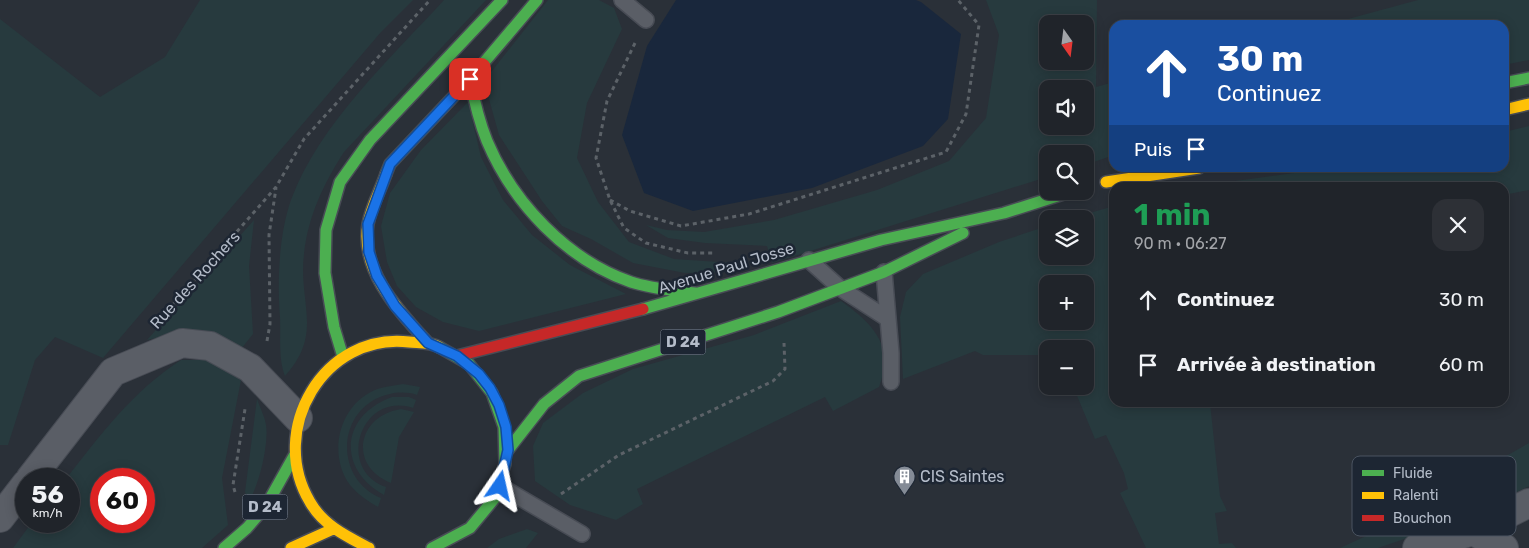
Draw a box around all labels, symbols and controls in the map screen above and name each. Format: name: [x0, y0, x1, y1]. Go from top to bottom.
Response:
north arrow: [1039, 15, 1094, 70]
map controls: [1039, 15, 1094, 395]
text: 30 m: [1217, 38, 1303, 80]
icon: ahead: [1134, 40, 1199, 105]
pin: [449, 58, 491, 100]
icon: arrive: [456, 65, 484, 93]
button: sound: [1039, 80, 1094, 135]
text: Continuez: [1217, 80, 1321, 107]
icon: arrive: [1182, 135, 1210, 163]
text: Puis: [1134, 138, 1172, 161]
button: search: [1039, 145, 1094, 200]
text: 1 min: [1134, 197, 1211, 233]
button: close: [1432, 199, 1484, 251]
button: layers: [1039, 210, 1094, 265]
street label: Rue des Rochers: [146, 227, 244, 333]
text: 90 m · 06:27: [1134, 234, 1226, 253]
street label: Avenue Paul Josse: [656, 238, 796, 298]
button: +: [1039, 275, 1094, 330]
icon: ahead: [1134, 286, 1162, 314]
text: Continuez: [1177, 288, 1275, 311]
text: 30 m: [1439, 288, 1484, 311]
road number: D 24: [660, 330, 706, 354]
button: −: [1039, 340, 1094, 395]
icon: arrive: [1134, 351, 1162, 379]
text: Arrivée à destination: [1177, 353, 1376, 376]
text: 60 m: [1439, 353, 1484, 376]
legend: [1352, 456, 1516, 536]
position arrow: [473, 459, 525, 511]
building icon: CIS Saintes: [892, 464, 916, 495]
text: Fluide: [1393, 465, 1433, 482]
place label: CIS Saintes: [920, 467, 1005, 486]
speed limit sign: 60: [90, 468, 155, 533]
text: 56: [31, 480, 64, 509]
text: Ralenti: [1393, 487, 1438, 504]
road number: D 24: [242, 494, 288, 520]
text: km/h: [33, 506, 62, 520]
text: Bouchon: [1393, 510, 1452, 527]

